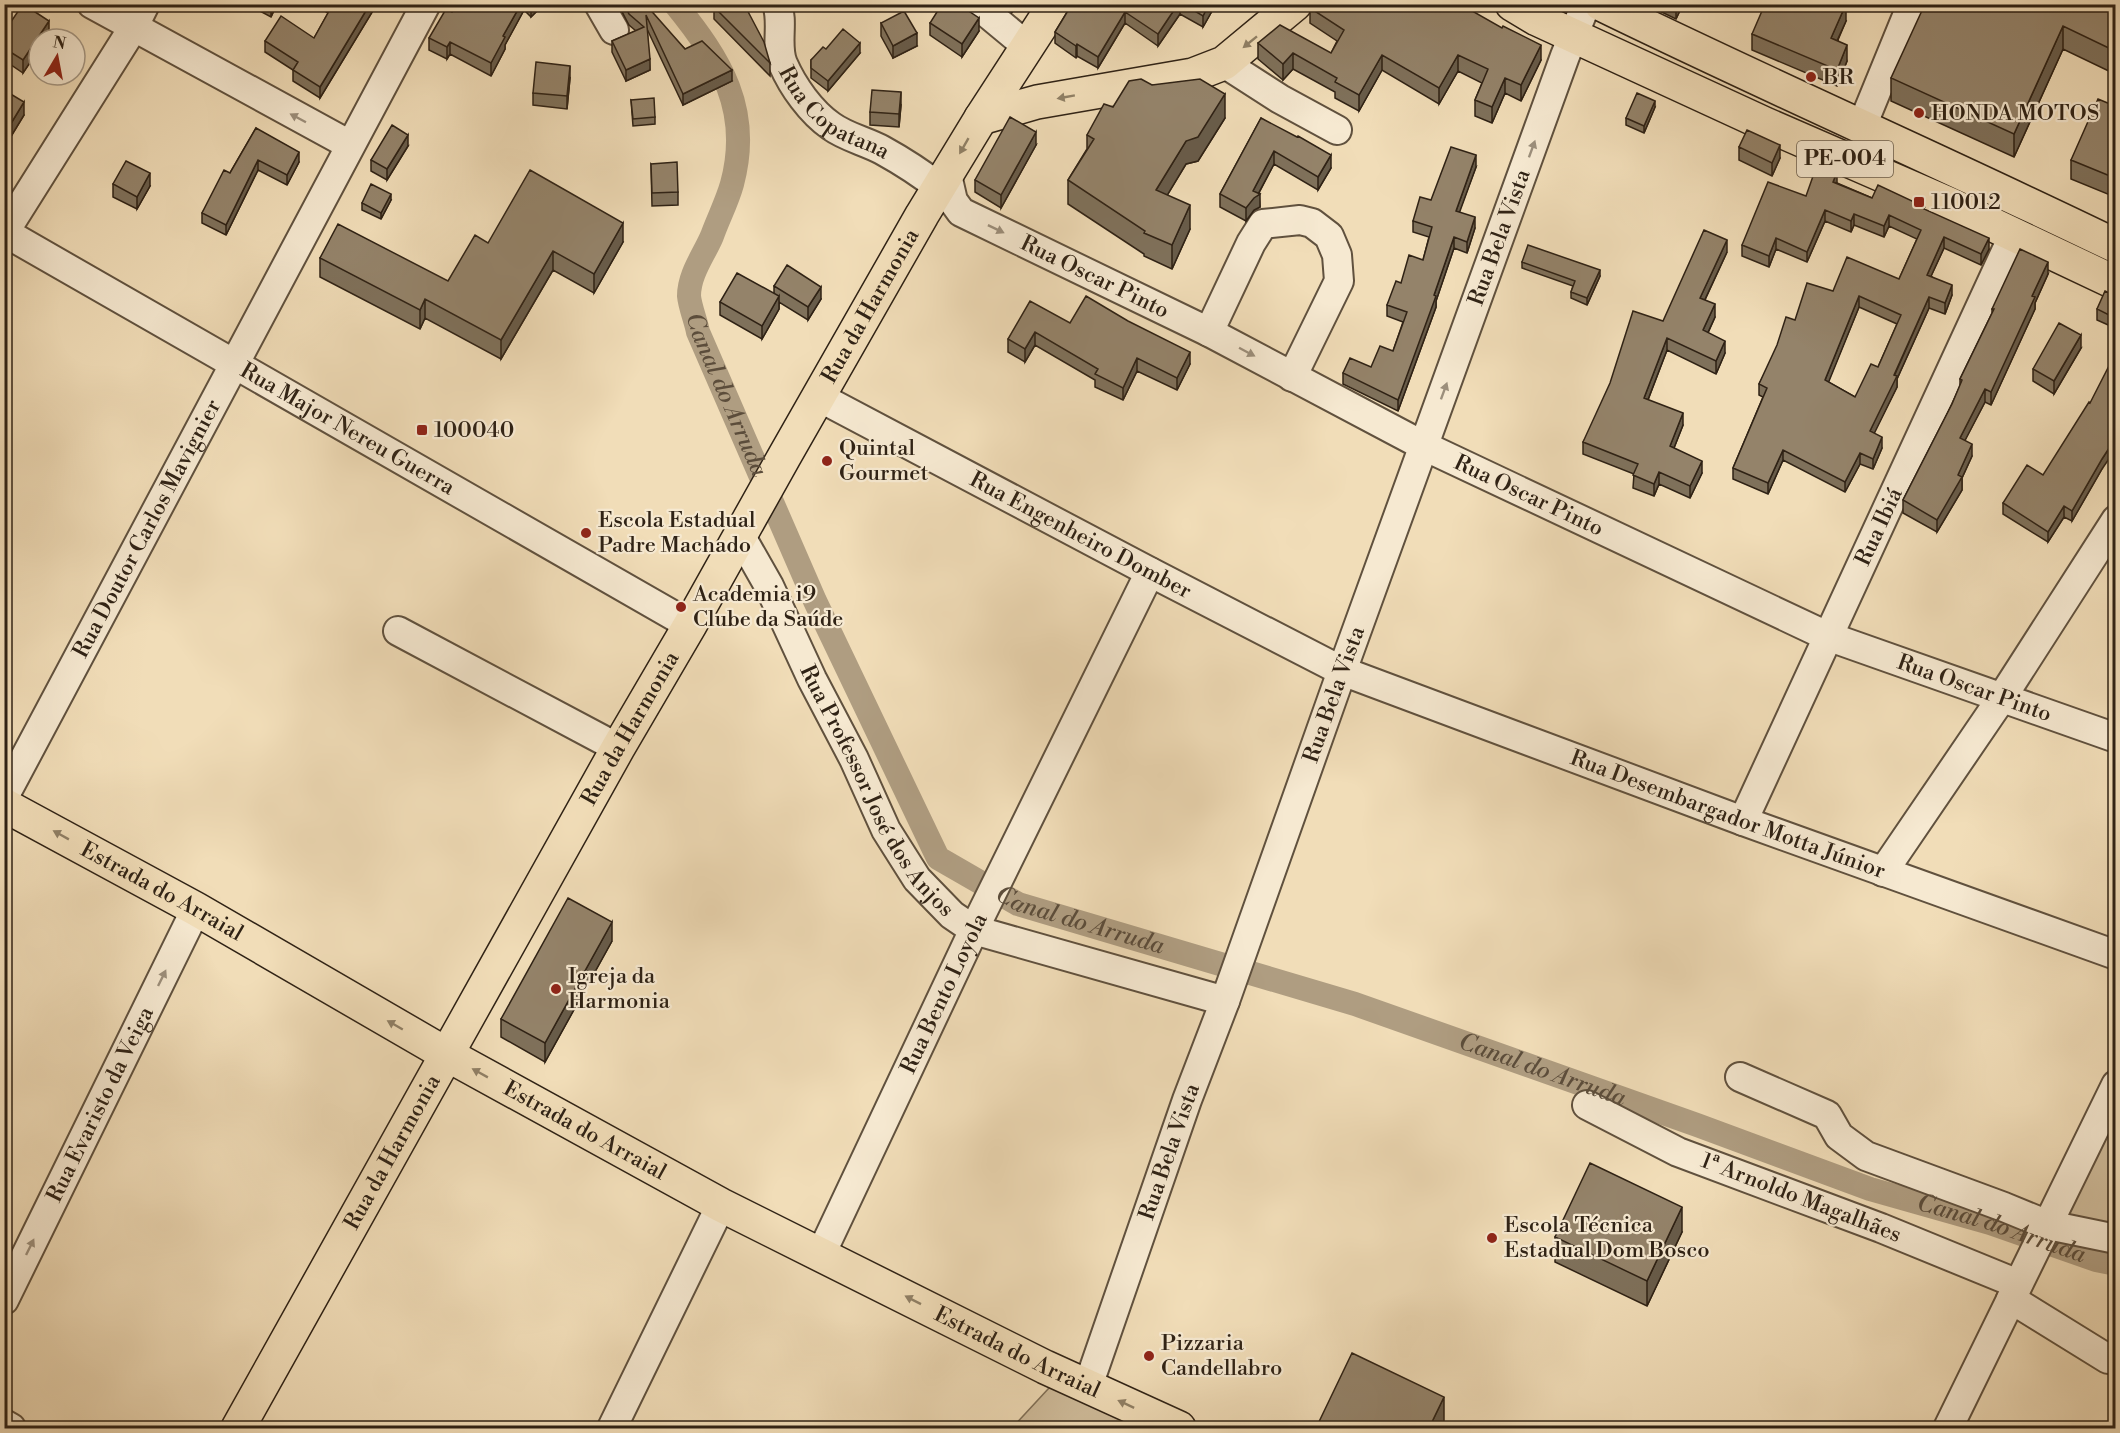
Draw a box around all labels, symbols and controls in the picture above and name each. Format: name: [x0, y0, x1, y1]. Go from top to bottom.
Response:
north arrow: [27, 27, 87, 87]
text: N: [51, 32, 68, 54]
one-way arrow: [1242, 35, 1257, 47]
street label: Rua Copatana: [773, 61, 895, 165]
place label: BR: [1822, 64, 1854, 91]
marker: BR: [1804, 70, 1818, 84]
one-way arrow: [1057, 93, 1076, 102]
place label: HONDA MOTOS: [1931, 100, 2099, 127]
marker: HONDA MOTOS: [1912, 106, 1926, 120]
one-way arrow: [289, 113, 306, 123]
one-way arrow: [959, 138, 969, 155]
one-way arrow: [1527, 139, 1537, 157]
road number: PE-004: [1797, 141, 1893, 177]
street label: Rua Bela Vista: [1462, 165, 1537, 309]
place label: 110012: [1931, 189, 2001, 216]
marker: 110012: [1912, 195, 1926, 209]
street label: Rua da Harmonia: [815, 223, 925, 388]
one-way arrow: [988, 224, 1005, 233]
street label: Rua Oscar Pinto: [1016, 229, 1174, 324]
water label: Canal do Arruda: [679, 309, 774, 482]
one-way arrow: [1238, 347, 1255, 357]
street label: Rua Major Nereu Guerra: [236, 357, 460, 501]
one-way arrow: [1440, 382, 1450, 400]
street label: Rua Doutor Carlos Mavignier: [67, 395, 227, 663]
place label: 100040: [434, 417, 514, 444]
marker: 100040: [415, 423, 429, 437]
place label: Quintal Gourmet: [839, 435, 928, 487]
street label: Rua Oscar Pinto: [1450, 449, 1608, 542]
marker: Quintal Gourmet: [820, 454, 834, 468]
street label: Rua Engenheiro Domber: [965, 466, 1196, 605]
street label: Rua Ibiá: [1849, 483, 1909, 570]
place label: Escola Estadual Padre Machado: [598, 507, 756, 559]
marker: Escola Estadual Padre Machado: [579, 526, 593, 540]
place label: Academia i9 Clube da Saúde: [692, 581, 843, 633]
marker: Academia i9 Clube da Saúde: [674, 600, 688, 614]
street label: Rua Bela Vista: [1297, 622, 1371, 766]
street label: Rua da Harmonia: [575, 646, 686, 810]
street label: Rua Oscar Pinto: [1894, 648, 2055, 728]
street label: Rua Professor José dos Anjos: [794, 661, 960, 923]
street label: Rua Desembargador Motta Júnior: [1566, 744, 1889, 885]
one-way arrow: [52, 830, 69, 840]
street label: Estrada do Arraial: [76, 836, 249, 947]
water label: Canal do Arruda: [990, 879, 1168, 962]
street label: Rua Bento Loyola: [894, 908, 994, 1078]
place label: Igreja da Harmonia: [568, 963, 671, 1015]
one-way arrow: [157, 969, 167, 986]
marker: Igreja da Harmonia: [549, 982, 563, 996]
street label: Rua Evaristo da Veiga: [41, 1001, 160, 1207]
one-way arrow: [387, 1019, 403, 1030]
water label: Canal do Arruda: [1454, 1027, 1630, 1114]
one-way arrow: [471, 1068, 488, 1078]
street label: Rua da Harmonia: [338, 1069, 447, 1234]
street label: Estrada do Arraial: [499, 1075, 672, 1186]
street label: Rua Bela Vista: [1133, 1079, 1206, 1224]
street label: 1ª Arnoldo Magalhães: [1697, 1147, 1905, 1249]
water label: Canal do Arruda: [1914, 1188, 2090, 1270]
place label: Escola Técnica Estadual Dom Bosco: [1504, 1212, 1710, 1264]
marker: Escola Técnica Estadual Dom Bosco: [1485, 1231, 1499, 1245]
one-way arrow: [26, 1239, 35, 1256]
one-way arrow: [904, 1296, 921, 1305]
street label: Estrada do Arraial: [930, 1300, 1105, 1404]
place label: Pizzaria Candellabro: [1161, 1330, 1282, 1382]
marker: Pizzaria Candellabro: [1142, 1349, 1156, 1363]
one-way arrow: [1117, 1398, 1135, 1408]

